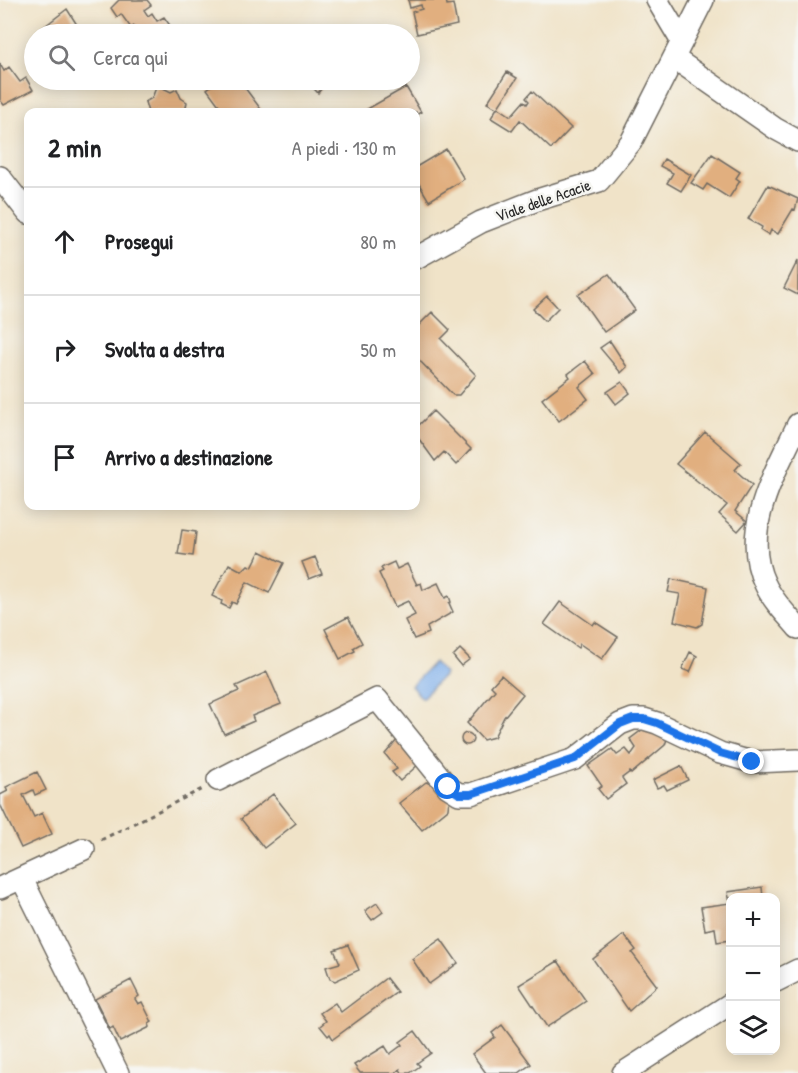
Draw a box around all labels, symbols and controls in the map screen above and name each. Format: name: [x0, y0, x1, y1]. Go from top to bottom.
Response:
search box: [24, 24, 420, 90]
icon: search: [45, 41, 78, 74]
text: Cerca qui: [93, 42, 168, 72]
text: 2 min: [48, 130, 101, 165]
text: A piedi · 130 m: [292, 134, 396, 161]
street label: Viale delle Acacie: [493, 173, 594, 227]
icon: ahead: [48, 225, 81, 258]
text: Prosegui: [105, 226, 174, 256]
text: 80 m: [360, 228, 396, 255]
icon: right: [48, 333, 81, 366]
text: Svolta a destra: [105, 334, 224, 364]
text: 50 m: [360, 336, 396, 363]
icon: arrive: [48, 441, 81, 474]
text: Arrivo a destinazione: [105, 442, 273, 472]
route end: [738, 748, 764, 774]
route start: [434, 773, 460, 799]
map controls: [726, 893, 780, 1055]
button: +: [726, 893, 780, 947]
button: −: [726, 947, 780, 1001]
button: layers: [726, 1001, 780, 1055]

